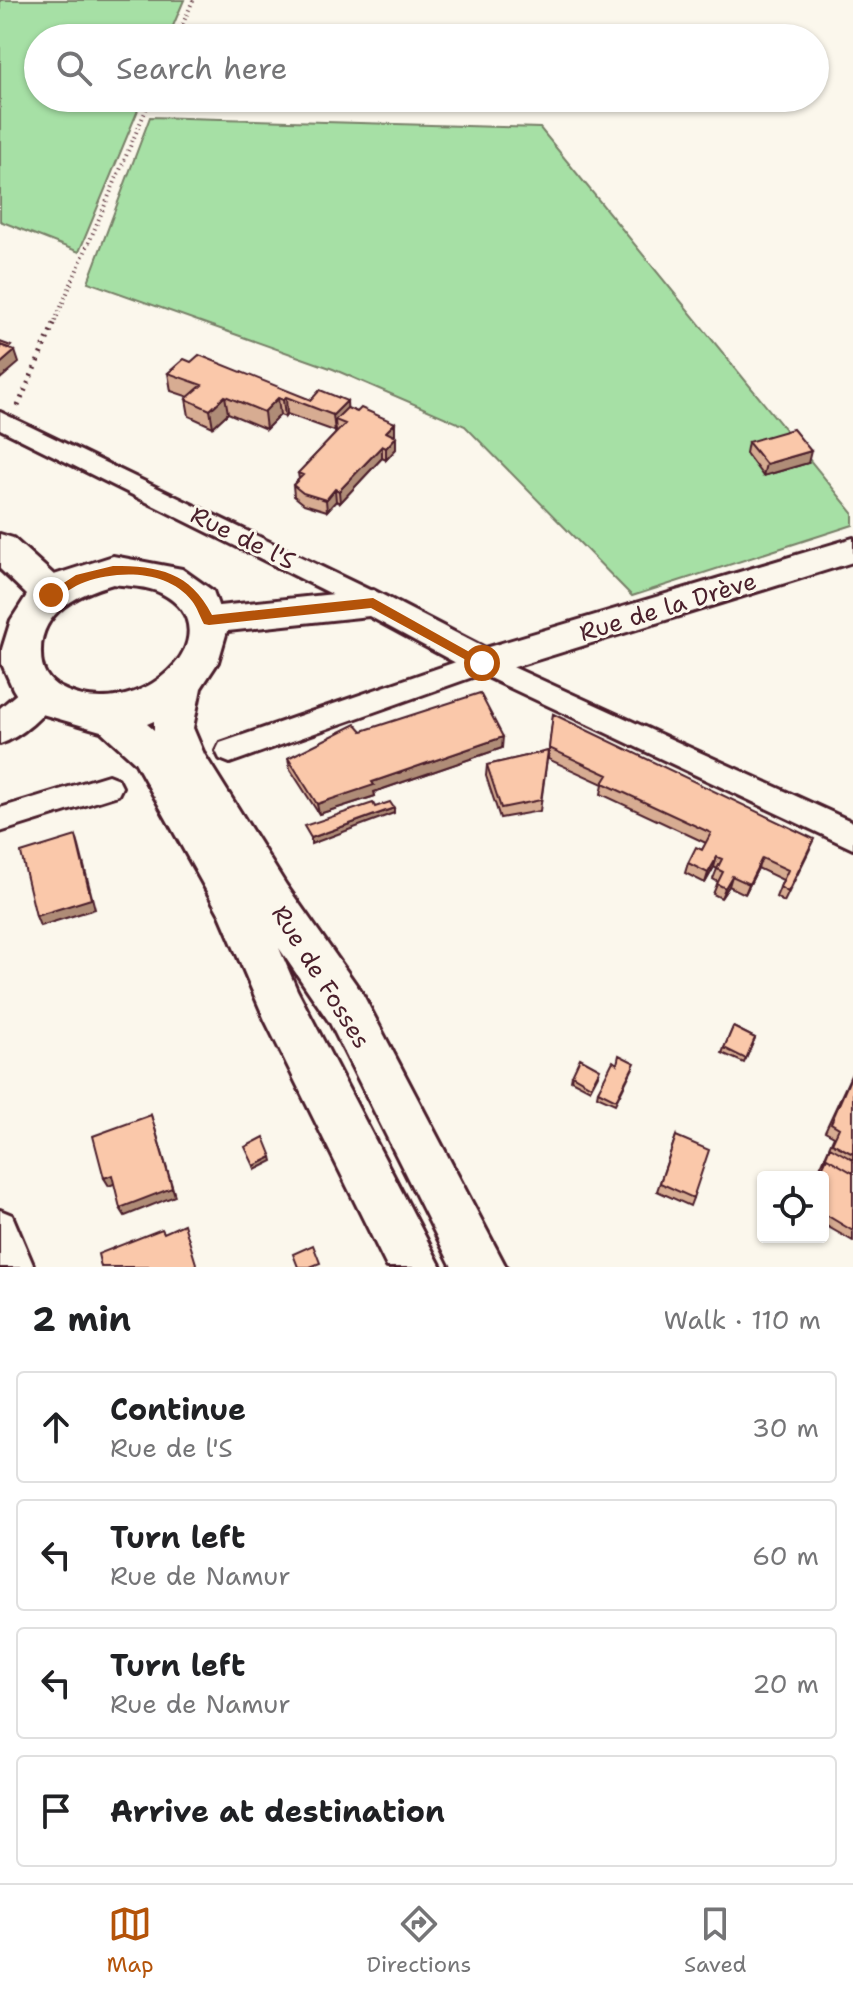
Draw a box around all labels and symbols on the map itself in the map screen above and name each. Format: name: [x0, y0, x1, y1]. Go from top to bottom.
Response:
street label: Rue de l'S: [185, 499, 301, 577]
street label: Rue de la Drève: [576, 565, 760, 649]
route end: [33, 577, 69, 613]
route start: [464, 645, 500, 681]
street label: Rue de Fosses: [264, 899, 378, 1055]

